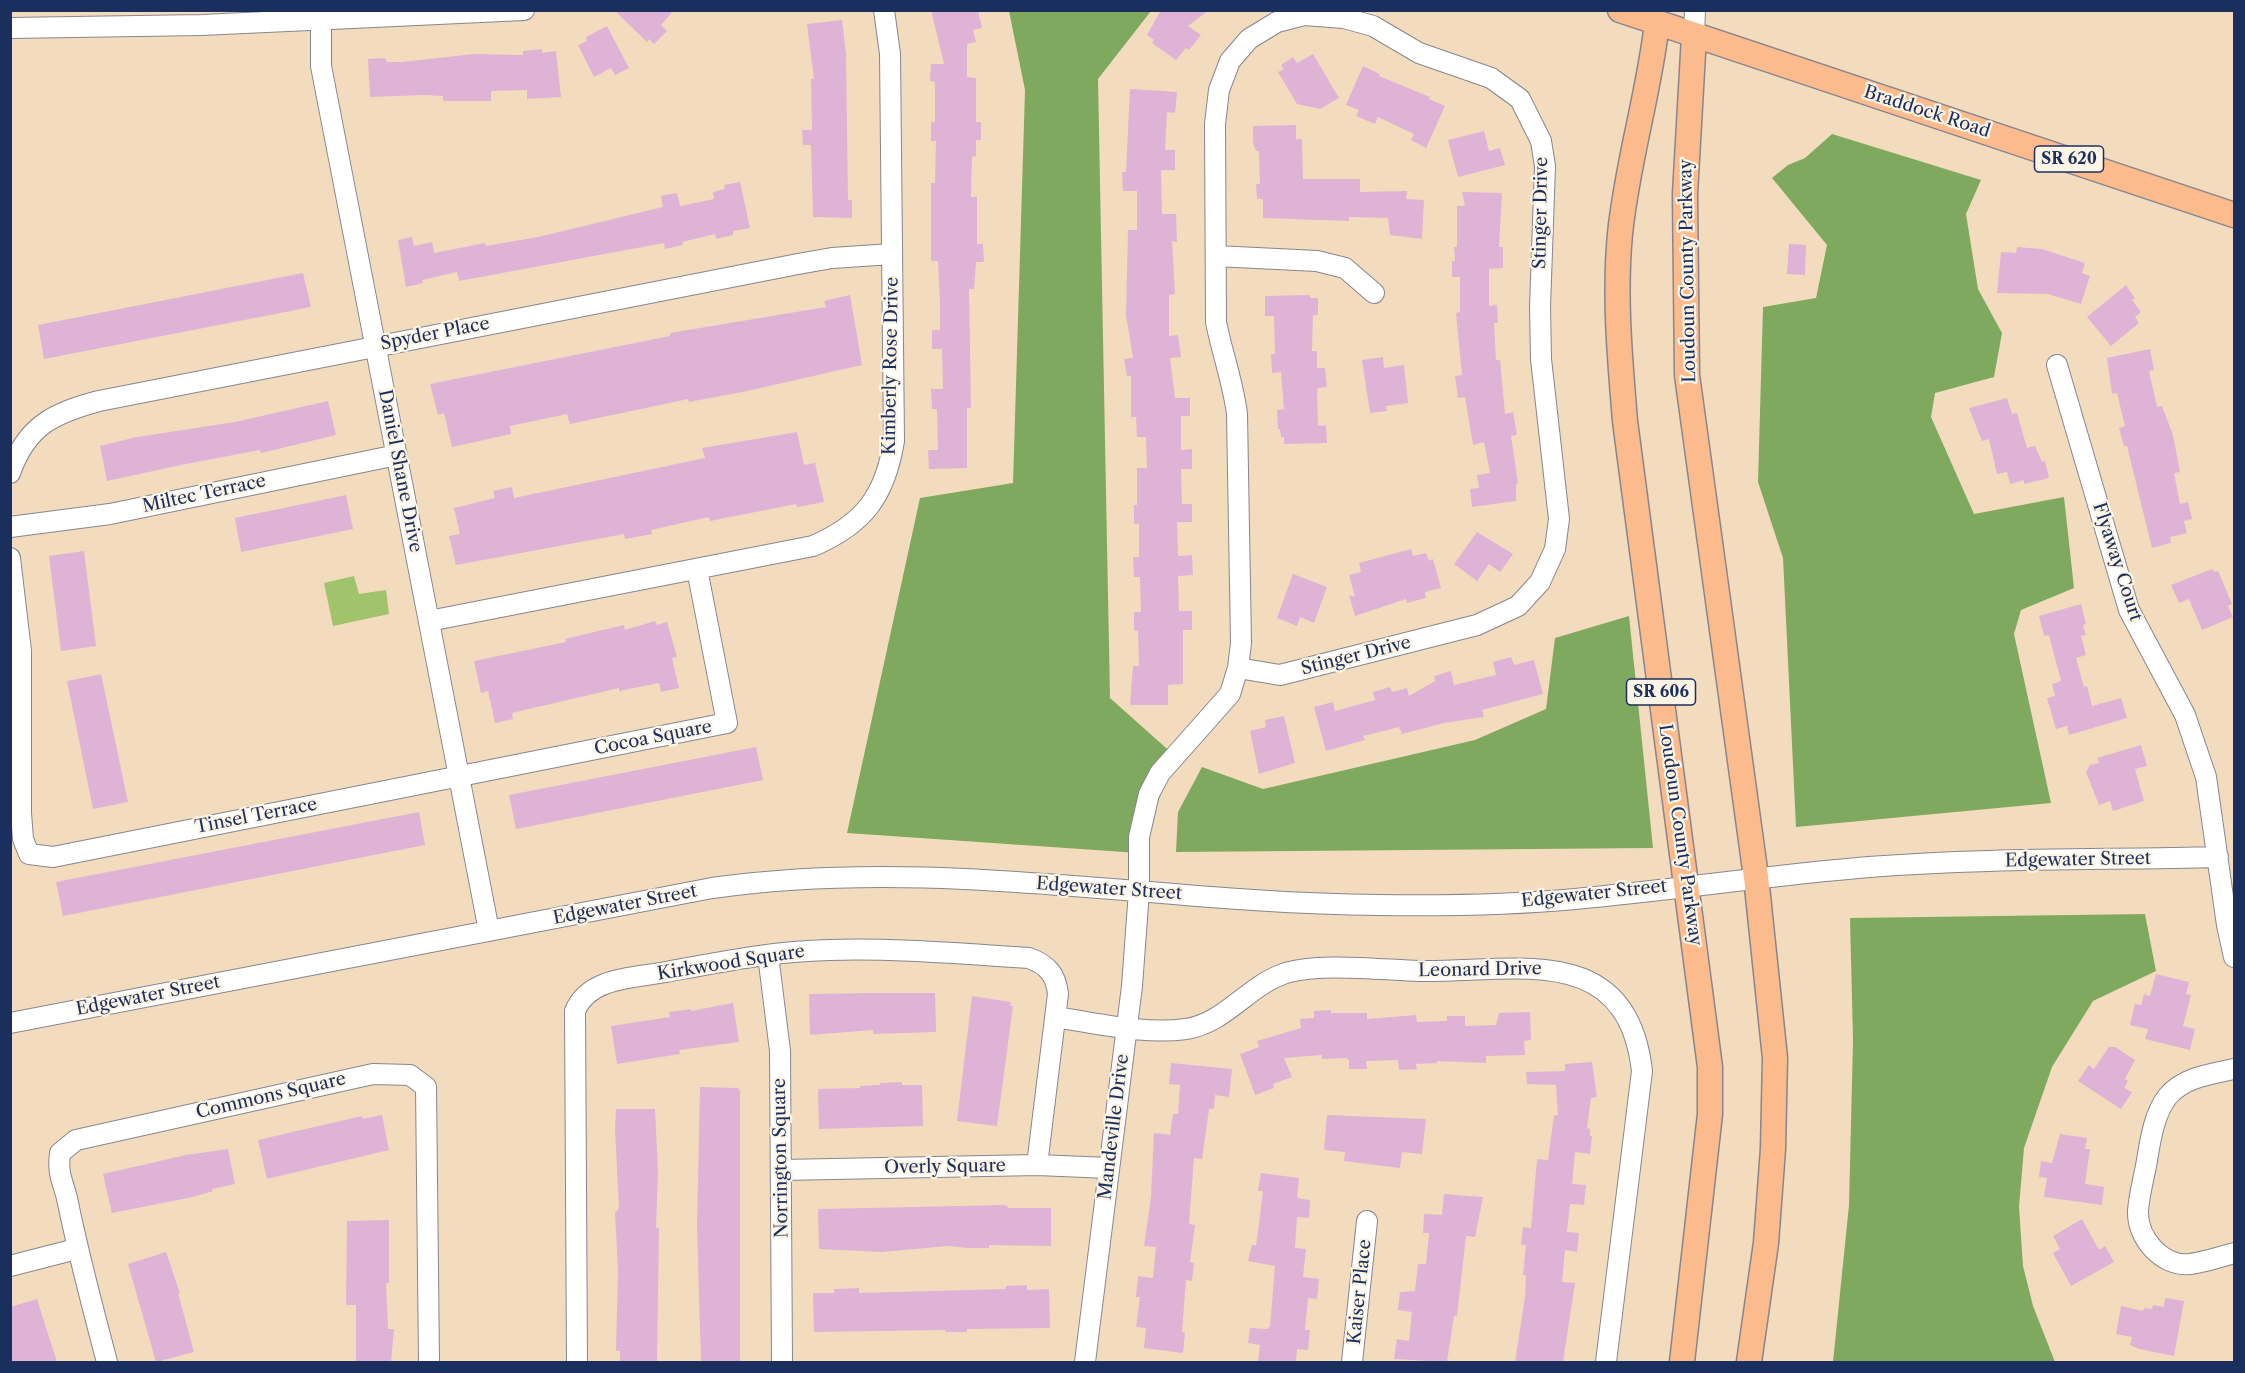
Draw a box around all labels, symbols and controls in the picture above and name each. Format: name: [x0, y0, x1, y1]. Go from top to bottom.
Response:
street label: Braddock Road: [1861, 81, 1993, 143]
road number: SR 620: [2034, 146, 2104, 172]
street label: Stinger Drive: [1529, 157, 1553, 269]
street label: Loudoun County Parkway: [1675, 159, 1701, 383]
street label: Kimberly Rose Drive: [879, 277, 903, 455]
street label: Spyder Place: [379, 313, 491, 355]
street label: Daniel Shane Drive: [374, 388, 426, 554]
street label: Miltec Terrace: [140, 470, 268, 518]
street label: Flyaway Court: [2088, 500, 2146, 624]
street label: Stinger Drive: [1299, 632, 1413, 680]
road number: SR 606: [1626, 679, 1696, 705]
street label: Cocoa Square: [592, 716, 714, 760]
street label: Loudoun County Parkway: [1654, 723, 1706, 947]
street label: Tinsel Terrace: [193, 794, 319, 838]
street label: Edgewater Street: [2005, 848, 2151, 872]
street label: Edgewater Street: [1035, 873, 1183, 905]
street label: Edgewater Street: [1520, 876, 1668, 912]
street label: Edgewater Street: [551, 880, 699, 930]
street label: Kirkwood Square: [656, 941, 806, 985]
street label: Leonard Drive: [1418, 958, 1542, 982]
street label: Edgewater Street: [74, 971, 222, 1021]
street label: Mandeville Drive: [1094, 1053, 1134, 1201]
street label: Commons Square: [194, 1068, 348, 1124]
street label: Norrington Square: [769, 1078, 793, 1238]
street label: Overly Square: [884, 1155, 1006, 1179]
street label: Kaiser Place: [1344, 1238, 1376, 1346]

